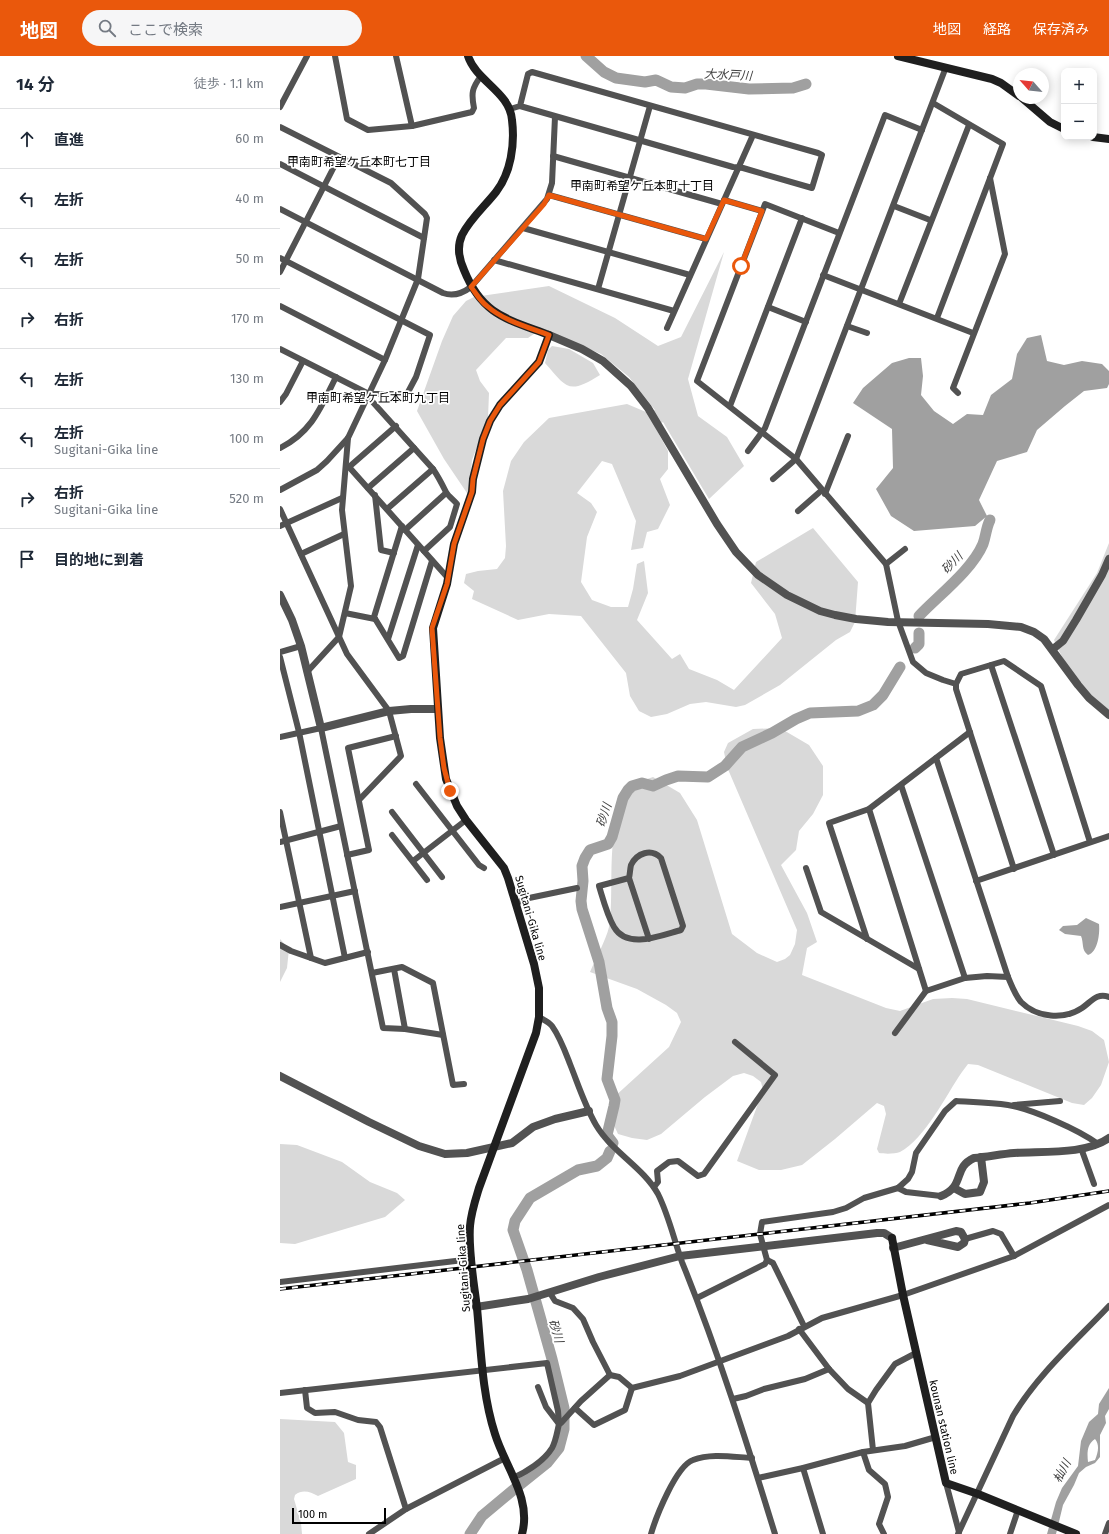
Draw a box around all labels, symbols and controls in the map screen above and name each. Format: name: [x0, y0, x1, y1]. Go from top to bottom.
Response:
search box: [82, 10, 362, 46]
icon: search: [96, 17, 118, 39]
text: 地図: [20, 19, 58, 42]
text: ここで検索: [128, 21, 203, 39]
text: 地図: [933, 21, 961, 38]
text: 経路: [983, 21, 1011, 38]
text: 保存済み: [1033, 21, 1089, 38]
water label: 大水戸川: [704, 67, 754, 83]
north arrow: [1013, 68, 1049, 104]
map controls: [1061, 68, 1097, 140]
button: +: [1061, 68, 1097, 104]
text: 14 分: [16, 74, 55, 95]
text: 徒歩 · 1.1 km: [194, 76, 264, 91]
button: −: [1061, 104, 1097, 140]
icon: ahead: [16, 128, 38, 150]
text: 直進: [54, 131, 84, 149]
text: 60 m: [235, 131, 264, 146]
district label: 甲南町希望ケ丘本町七丁目: [287, 155, 431, 169]
district label: 甲南町希望ケ丘本町十丁目: [570, 179, 714, 193]
icon: left: [16, 188, 38, 210]
text: 左折: [54, 191, 84, 209]
text: 40 m: [235, 191, 264, 206]
icon: left: [16, 248, 38, 270]
text: 左折: [54, 251, 84, 269]
text: 50 m: [236, 251, 264, 266]
route start: [732, 257, 750, 275]
icon: right: [16, 308, 38, 330]
text: 右折: [54, 311, 84, 329]
text: 170 m: [231, 311, 264, 326]
icon: left: [16, 368, 38, 390]
text: 左折: [54, 371, 84, 389]
text: 130 m: [230, 371, 264, 386]
district label: 甲南町希望ケ丘本町九丁目: [306, 391, 450, 405]
text: 左折: [54, 424, 84, 442]
icon: left: [16, 428, 38, 450]
text: 100 m: [229, 431, 264, 446]
text: Sugitani-Gika line: [54, 442, 158, 457]
text: 右折: [54, 484, 84, 502]
icon: right: [16, 488, 38, 510]
text: 520 m: [229, 491, 264, 506]
text: Sugitani-Gika line: [54, 502, 158, 517]
icon: arrive: [16, 548, 38, 570]
water label: 砂川: [939, 548, 967, 577]
text: 目的地に到着: [54, 551, 144, 569]
route end: [441, 782, 459, 800]
water label: 砂川: [594, 800, 615, 829]
street label: Sugitani-Gika line: [512, 874, 549, 962]
street label: Sugitani-Gika line: [454, 1223, 473, 1312]
water label: 砂川: [546, 1318, 567, 1346]
street label: kounan station line: [926, 1378, 961, 1476]
water label: 杣川: [1050, 1455, 1075, 1485]
scale bar: [292, 1506, 386, 1525]
text: 100 m: [298, 1508, 327, 1521]

